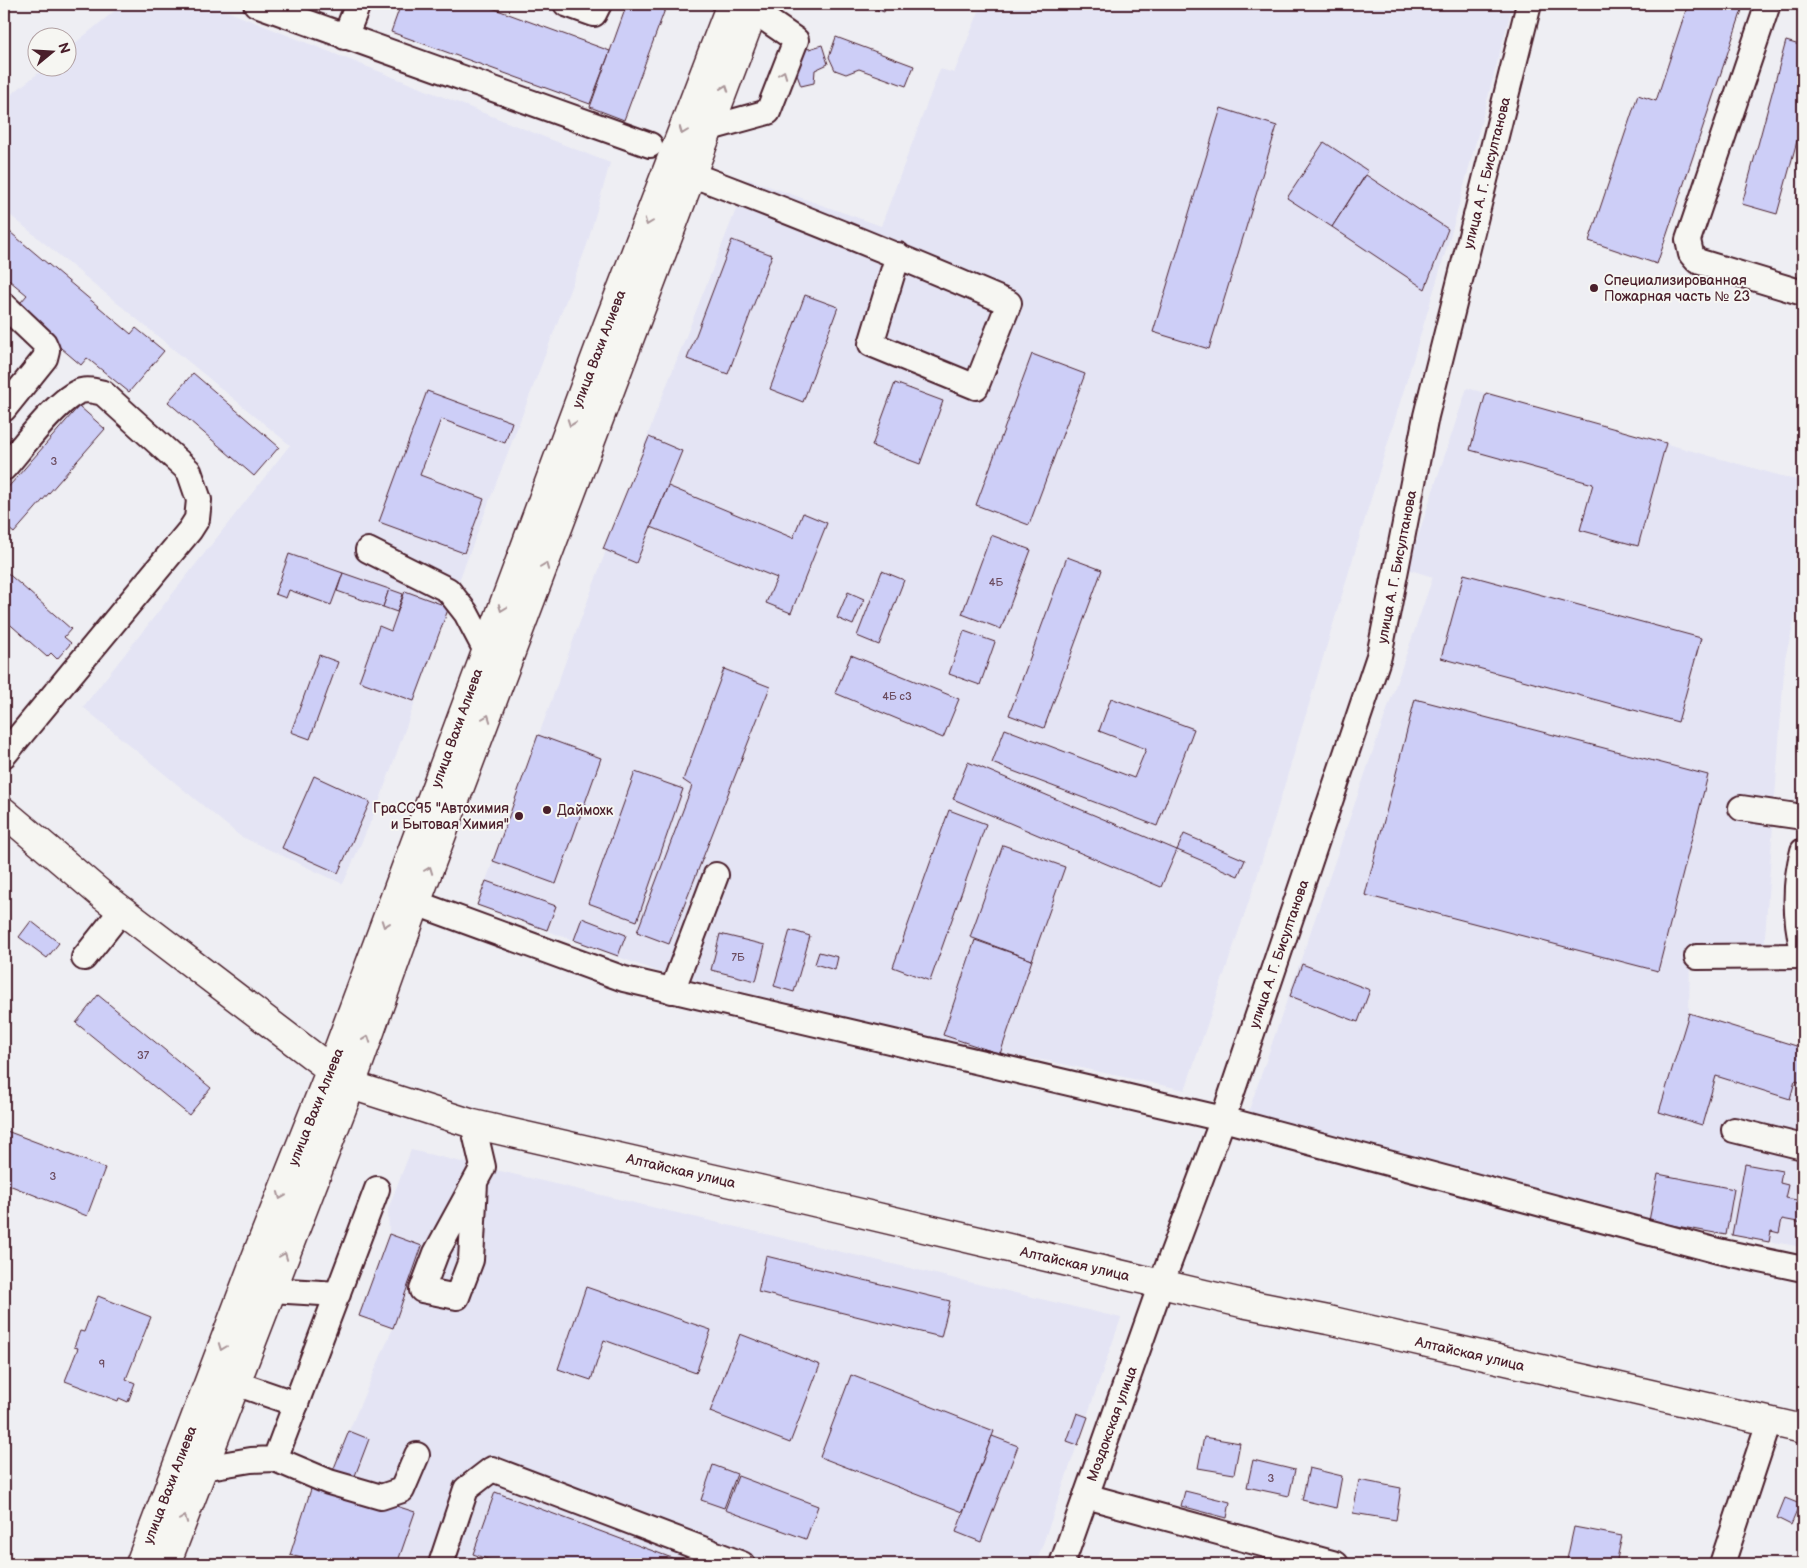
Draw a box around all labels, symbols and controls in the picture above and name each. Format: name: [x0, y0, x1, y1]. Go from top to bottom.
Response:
north arrow: [28, 28, 78, 78]
text: N: [54, 41, 74, 56]
one-way arrow: [777, 70, 787, 79]
one-way arrow: [719, 84, 729, 93]
street label: улица А. Г. Бисултанова: [1460, 95, 1514, 251]
one-way arrow: [678, 126, 689, 135]
one-way arrow: [643, 217, 654, 226]
place label: Специализированная Пожарная часть № 23: [1604, 272, 1750, 305]
marker: Специализированная Пожарная часть № 23: [1588, 282, 1600, 294]
street label: улица Вахи Алиева: [569, 287, 630, 411]
one-way arrow: [567, 418, 577, 427]
house number: 3: [51, 455, 58, 468]
street label: улица А. Г. Бисултанова: [1374, 488, 1420, 645]
one-way arrow: [539, 562, 549, 571]
house number: 4Б: [989, 576, 1004, 589]
one-way arrow: [498, 603, 508, 612]
street label: улица Вахи Алиева: [428, 666, 487, 790]
house number: 4Б с3: [882, 690, 912, 703]
one-way arrow: [481, 714, 491, 723]
place label: ГраСС95 "Автохимия и Бытовая Химия": [373, 800, 509, 833]
place label: Даймохк: [557, 802, 614, 819]
marker: Даймохк: [541, 804, 553, 816]
marker: ГраСС95 "Автохимия и Бытовая Химия": [513, 810, 525, 822]
one-way arrow: [423, 866, 433, 875]
street label: улица А. Г. Бисултанова: [1246, 877, 1313, 1030]
one-way arrow: [381, 920, 391, 928]
house number: 7Б: [731, 951, 745, 964]
one-way arrow: [361, 1035, 371, 1044]
street label: улица Вахи Алиева: [285, 1045, 348, 1168]
house number: 37: [137, 1049, 150, 1062]
street label: Алтайская улица: [624, 1150, 738, 1192]
house number: 3: [50, 1170, 57, 1183]
one-way arrow: [276, 1191, 287, 1200]
street label: Алтайская улица: [1018, 1243, 1132, 1285]
one-way arrow: [278, 1252, 289, 1261]
street label: Алтайская улица: [1413, 1333, 1527, 1375]
one-way arrow: [218, 1343, 228, 1351]
house number: 9: [99, 1358, 105, 1371]
street label: Моздокская улица: [1083, 1363, 1141, 1484]
street label: улица Вахи Алиева: [140, 1423, 201, 1547]
house number: 3: [1268, 1472, 1275, 1485]
one-way arrow: [178, 1515, 188, 1523]

